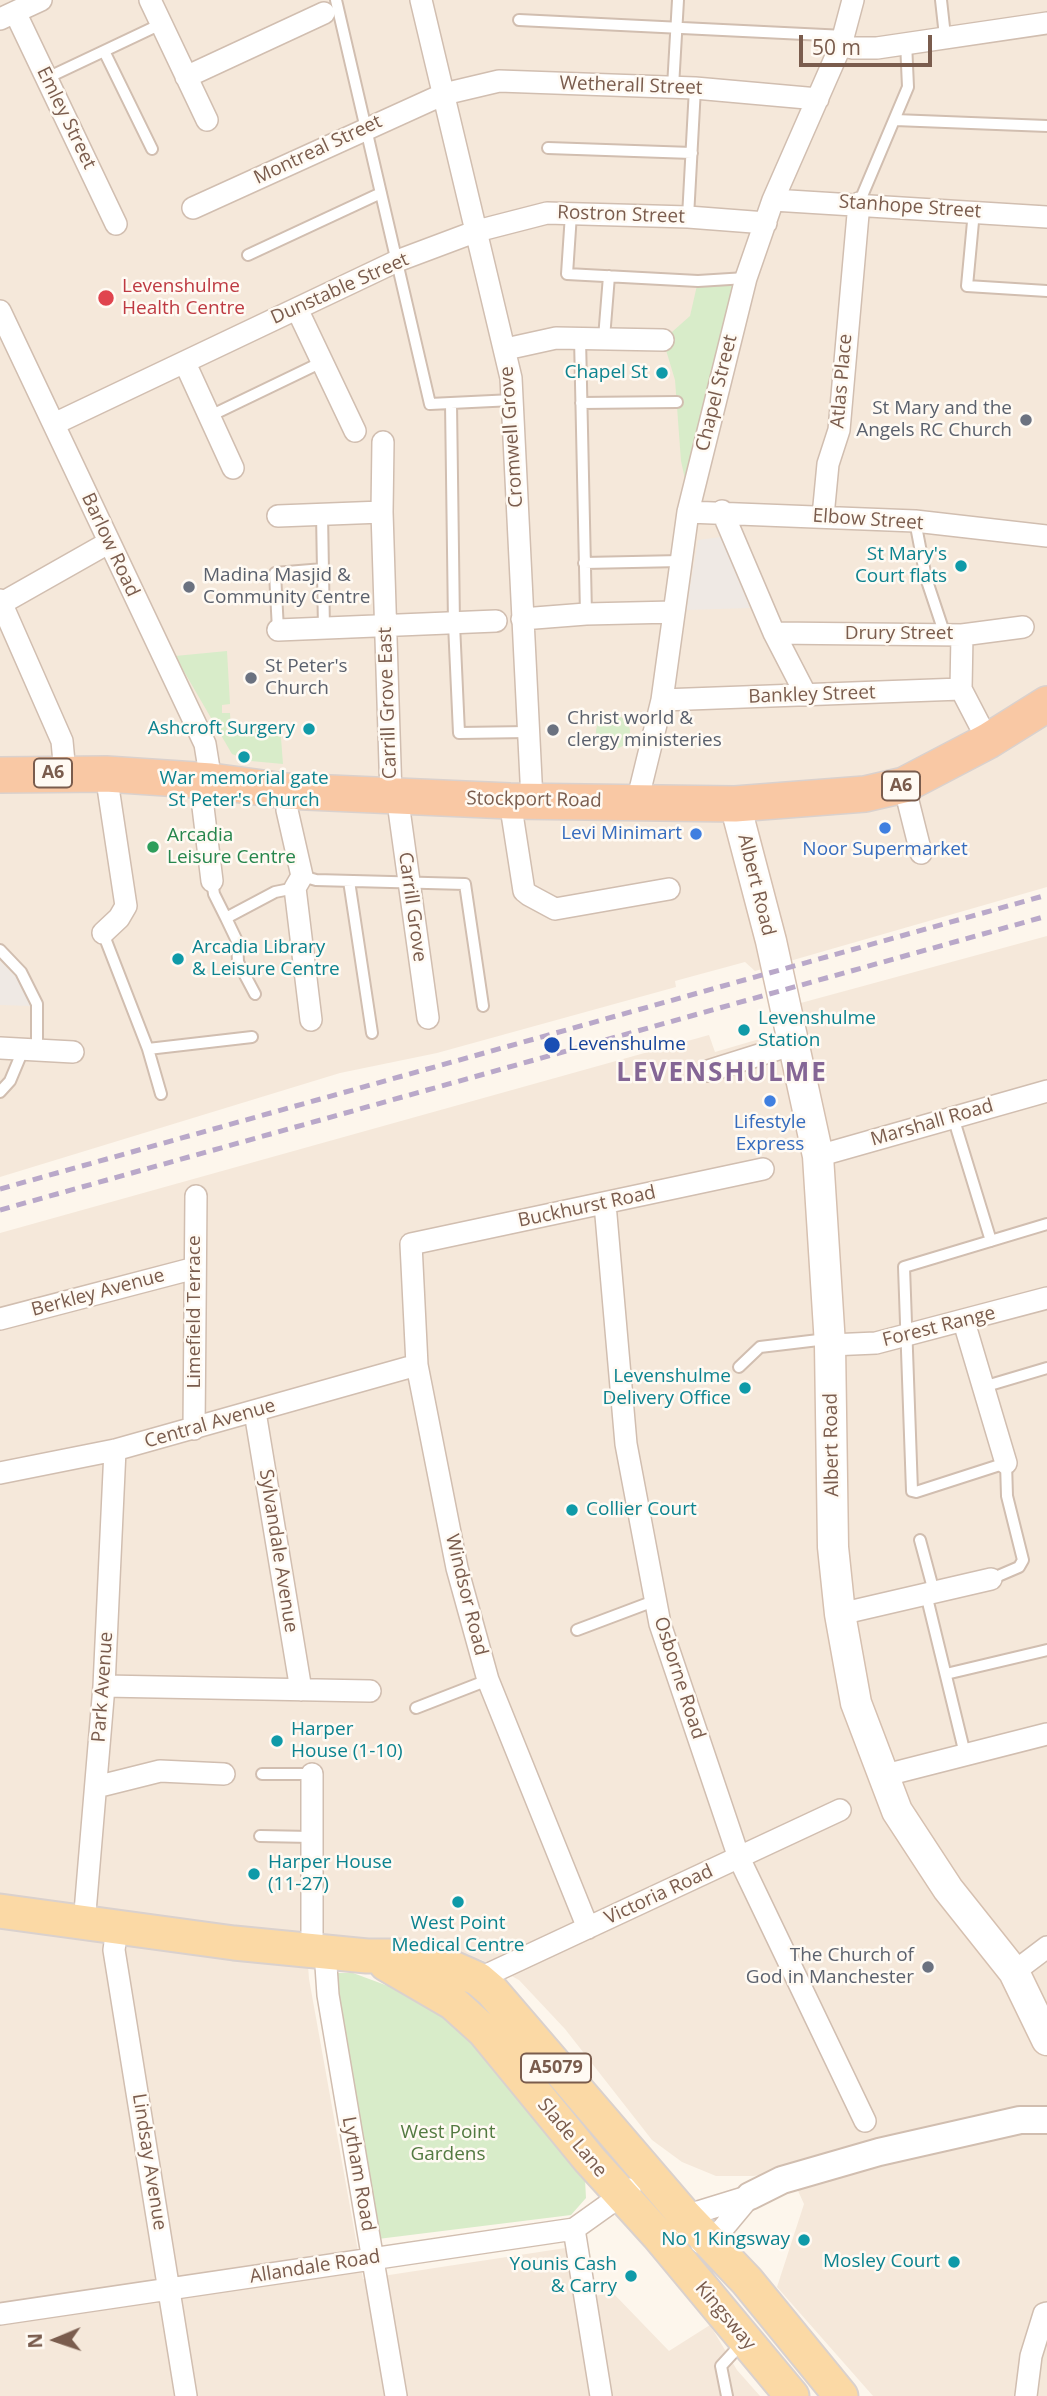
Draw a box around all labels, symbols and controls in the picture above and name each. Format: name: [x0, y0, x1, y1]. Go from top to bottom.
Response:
scale bar: [802, 21, 935, 65]
text: 50 m: [812, 33, 861, 61]
street label: Emley Street: [31, 63, 101, 173]
street label: Wetherall Street: [559, 72, 703, 100]
street label: Montreal Street: [250, 110, 386, 190]
street label: Stanhope Street: [838, 191, 982, 223]
street label: Rostron Street: [557, 201, 685, 229]
street label: Dunstable Street: [268, 248, 412, 330]
place label: Levenshulme Health Centre: [122, 276, 245, 320]
marker: Levenshulme Health Centre: [96, 288, 116, 308]
street label: Chapel Street: [692, 332, 742, 454]
street label: Atlas Place: [827, 333, 857, 429]
place label: Chapel St: [565, 362, 648, 384]
street label: Cromwell Grove: [496, 365, 528, 509]
marker: Chapel St: [654, 365, 670, 381]
place label: St Mary and the Angels RC Church: [856, 398, 1012, 442]
marker: St Mary and the Angels RC Church: [1018, 412, 1034, 428]
street label: Barlow Road: [76, 490, 144, 600]
street label: Elbow Street: [812, 505, 924, 535]
place label: St Mary's Court flats: [855, 544, 947, 588]
marker: St Mary's Court flats: [953, 558, 969, 574]
place label: Madina Masjid & Community Centre: [203, 565, 370, 609]
marker: Madina Masjid & Community Centre: [181, 579, 197, 595]
street label: Drury Street: [845, 623, 953, 645]
street label: Carrill Grove East: [374, 626, 402, 780]
place label: St Peter's Church: [265, 656, 348, 700]
marker: St Peter's Church: [243, 670, 259, 686]
street label: Bankley Street: [748, 681, 876, 709]
place label: Christ world & clergy ministeries: [567, 708, 722, 752]
place label: Ashcroft Surgery: [148, 718, 295, 740]
marker: Ashcroft Surgery: [301, 721, 317, 737]
marker: Christ world & clergy ministeries: [545, 722, 561, 738]
marker: War memorial gate St Peter's Church: [236, 749, 252, 765]
road number: A6: [34, 758, 72, 788]
place label: War memorial gate St Peter's Church: [159, 768, 329, 812]
road number: A6: [882, 772, 920, 800]
street label: Stockport Road: [466, 787, 602, 813]
marker: Noor Supermarket: [877, 820, 893, 836]
place label: Levi Minimart: [561, 823, 682, 845]
place label: Arcadia Leisure Centre: [167, 825, 296, 869]
marker: Levi Minimart: [688, 826, 704, 842]
street label: Albert Road: [732, 832, 780, 938]
marker: Arcadia Leisure Centre: [145, 839, 161, 855]
place label: Noor Supermarket: [802, 839, 968, 861]
street label: Carrill Grove: [393, 851, 431, 963]
place label: Arcadia Library & Leisure Centre: [192, 937, 340, 981]
marker: Arcadia Library & Leisure Centre: [170, 951, 186, 967]
place label: Levenshulme Station: [758, 1008, 876, 1052]
marker: Levenshulme Station: [736, 1022, 752, 1038]
place label: Levenshulme: [568, 1034, 686, 1056]
marker: Levenshulme: [542, 1035, 562, 1055]
district label: LEVENSHULME: [618, 1058, 826, 1090]
marker: Lifestyle Express: [762, 1093, 778, 1109]
street label: Marshall Road: [868, 1095, 996, 1151]
place label: Lifestyle Express: [734, 1112, 806, 1156]
street label: Buckhurst Road: [516, 1181, 658, 1233]
street label: Limefield Terrace: [184, 1235, 206, 1389]
street label: Berkley Avenue: [29, 1264, 167, 1322]
street label: Forest Range: [880, 1302, 998, 1352]
place label: Levenshulme Delivery Office: [602, 1366, 731, 1410]
marker: Levenshulme Delivery Office: [737, 1380, 753, 1396]
street label: Albert Road: [820, 1393, 844, 1497]
street label: Central Avenue: [142, 1394, 278, 1454]
street label: Sylvandale Avenue: [254, 1468, 302, 1634]
place label: Collier Court: [586, 1499, 697, 1521]
marker: Collier Court: [564, 1502, 580, 1518]
street label: Windsor Road: [440, 1532, 492, 1658]
street label: Osborne Road: [648, 1614, 710, 1742]
street label: Park Avenue: [88, 1631, 118, 1743]
place label: Harper House (1-10): [291, 1719, 403, 1763]
marker: Harper House (1-10): [269, 1733, 285, 1749]
place label: Harper House (11-27): [268, 1852, 392, 1896]
street label: Victoria Road: [601, 1860, 717, 1930]
marker: Harper House (11-27): [246, 1866, 262, 1882]
marker: West Point Medical Centre: [450, 1894, 466, 1910]
place label: West Point Medical Centre: [391, 1913, 525, 1957]
place label: The Church of God in Manchester: [746, 1945, 914, 1989]
marker: The Church of God in Manchester: [920, 1959, 936, 1975]
road number: A5079: [521, 2054, 591, 2082]
street label: Lindsay Avenue: [127, 2092, 171, 2232]
street label: Slade Lane: [532, 2094, 612, 2182]
street label: Lytham Road: [337, 2115, 379, 2233]
park label: West Point Gardens: [400, 2122, 496, 2166]
place label: No 1 Kingsway: [661, 2229, 790, 2251]
marker: No 1 Kingsway: [796, 2232, 812, 2248]
street label: Allandale Road: [248, 2245, 382, 2289]
place label: Mosley Court: [823, 2251, 940, 2273]
place label: Younis Cash & Carry: [510, 2254, 617, 2298]
marker: Mosley Court: [946, 2254, 962, 2270]
marker: Younis Cash & Carry: [623, 2268, 639, 2284]
street label: Kingsway: [690, 2277, 760, 2355]
north arrow: [21, 2305, 91, 2375]
text: N: [22, 2333, 48, 2349]

